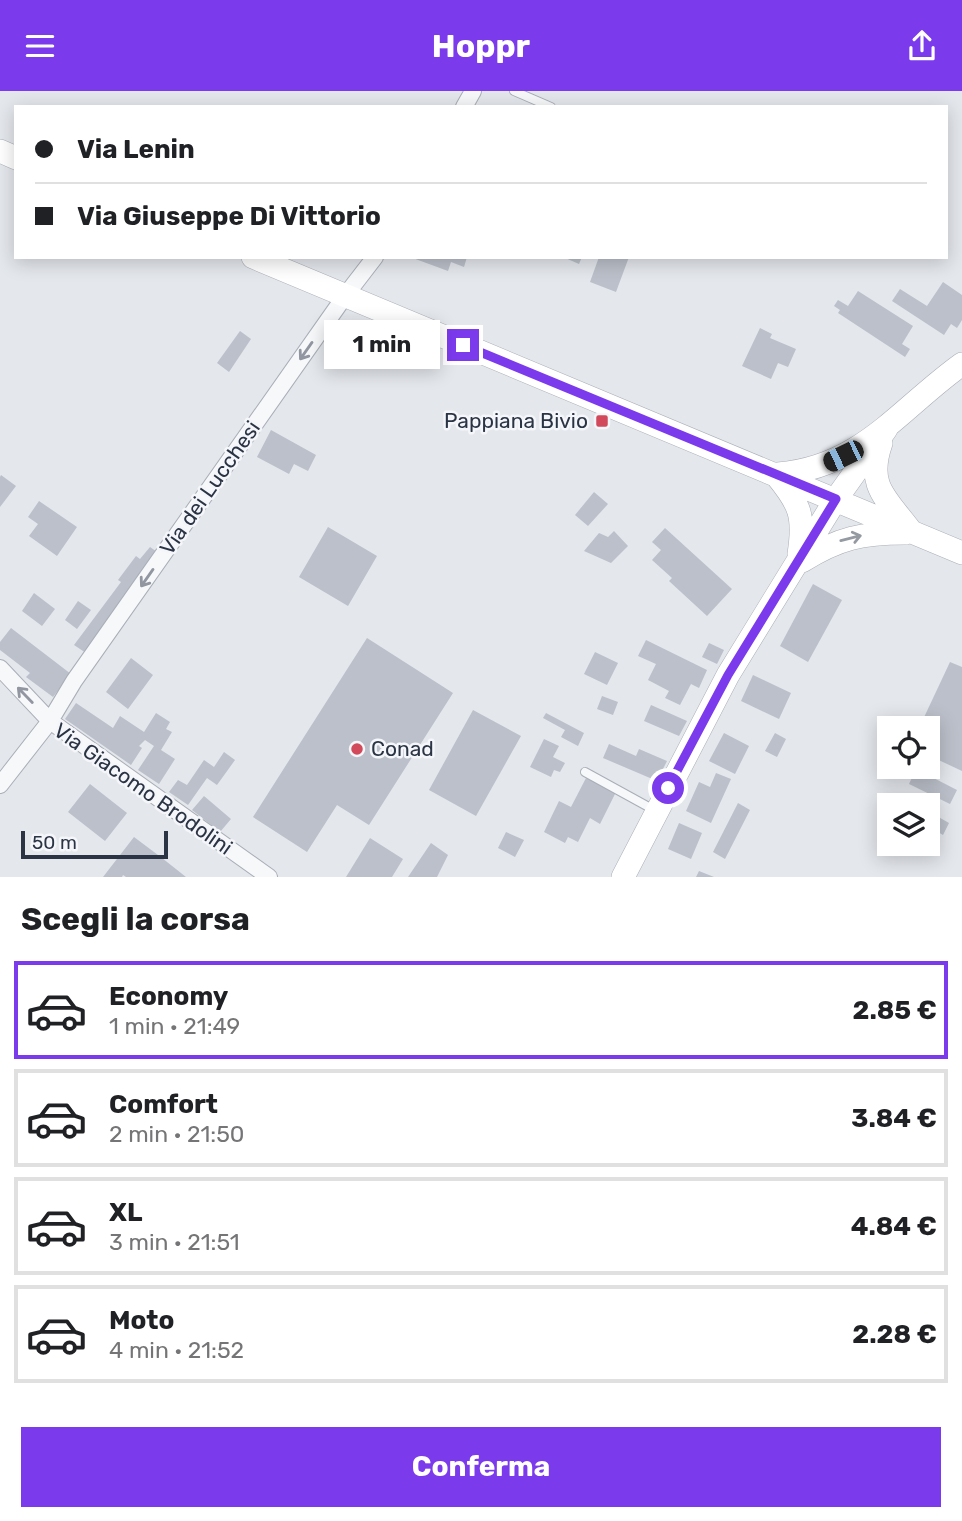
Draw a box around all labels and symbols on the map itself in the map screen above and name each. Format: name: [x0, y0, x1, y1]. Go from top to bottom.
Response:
callout: 1 min: [323, 321, 438, 369]
route end: [447, 329, 479, 361]
one-way arrow: [299, 341, 313, 361]
place label: Pappiana Bivio: [444, 408, 588, 433]
marker: Pappiana Bivio: [594, 413, 610, 429]
street label: Via dei Lucchesi: [154, 416, 265, 559]
car: [820, 437, 867, 475]
one-way arrow: [839, 531, 862, 544]
one-way arrow: [140, 568, 154, 587]
one-way arrow: [17, 686, 34, 704]
street label: Via Giacomo Brodolini: [49, 717, 237, 860]
place label: Conad: [371, 736, 434, 761]
marker: Conad: [349, 741, 365, 757]
route start: [652, 772, 684, 804]
scale bar: [21, 828, 168, 860]

